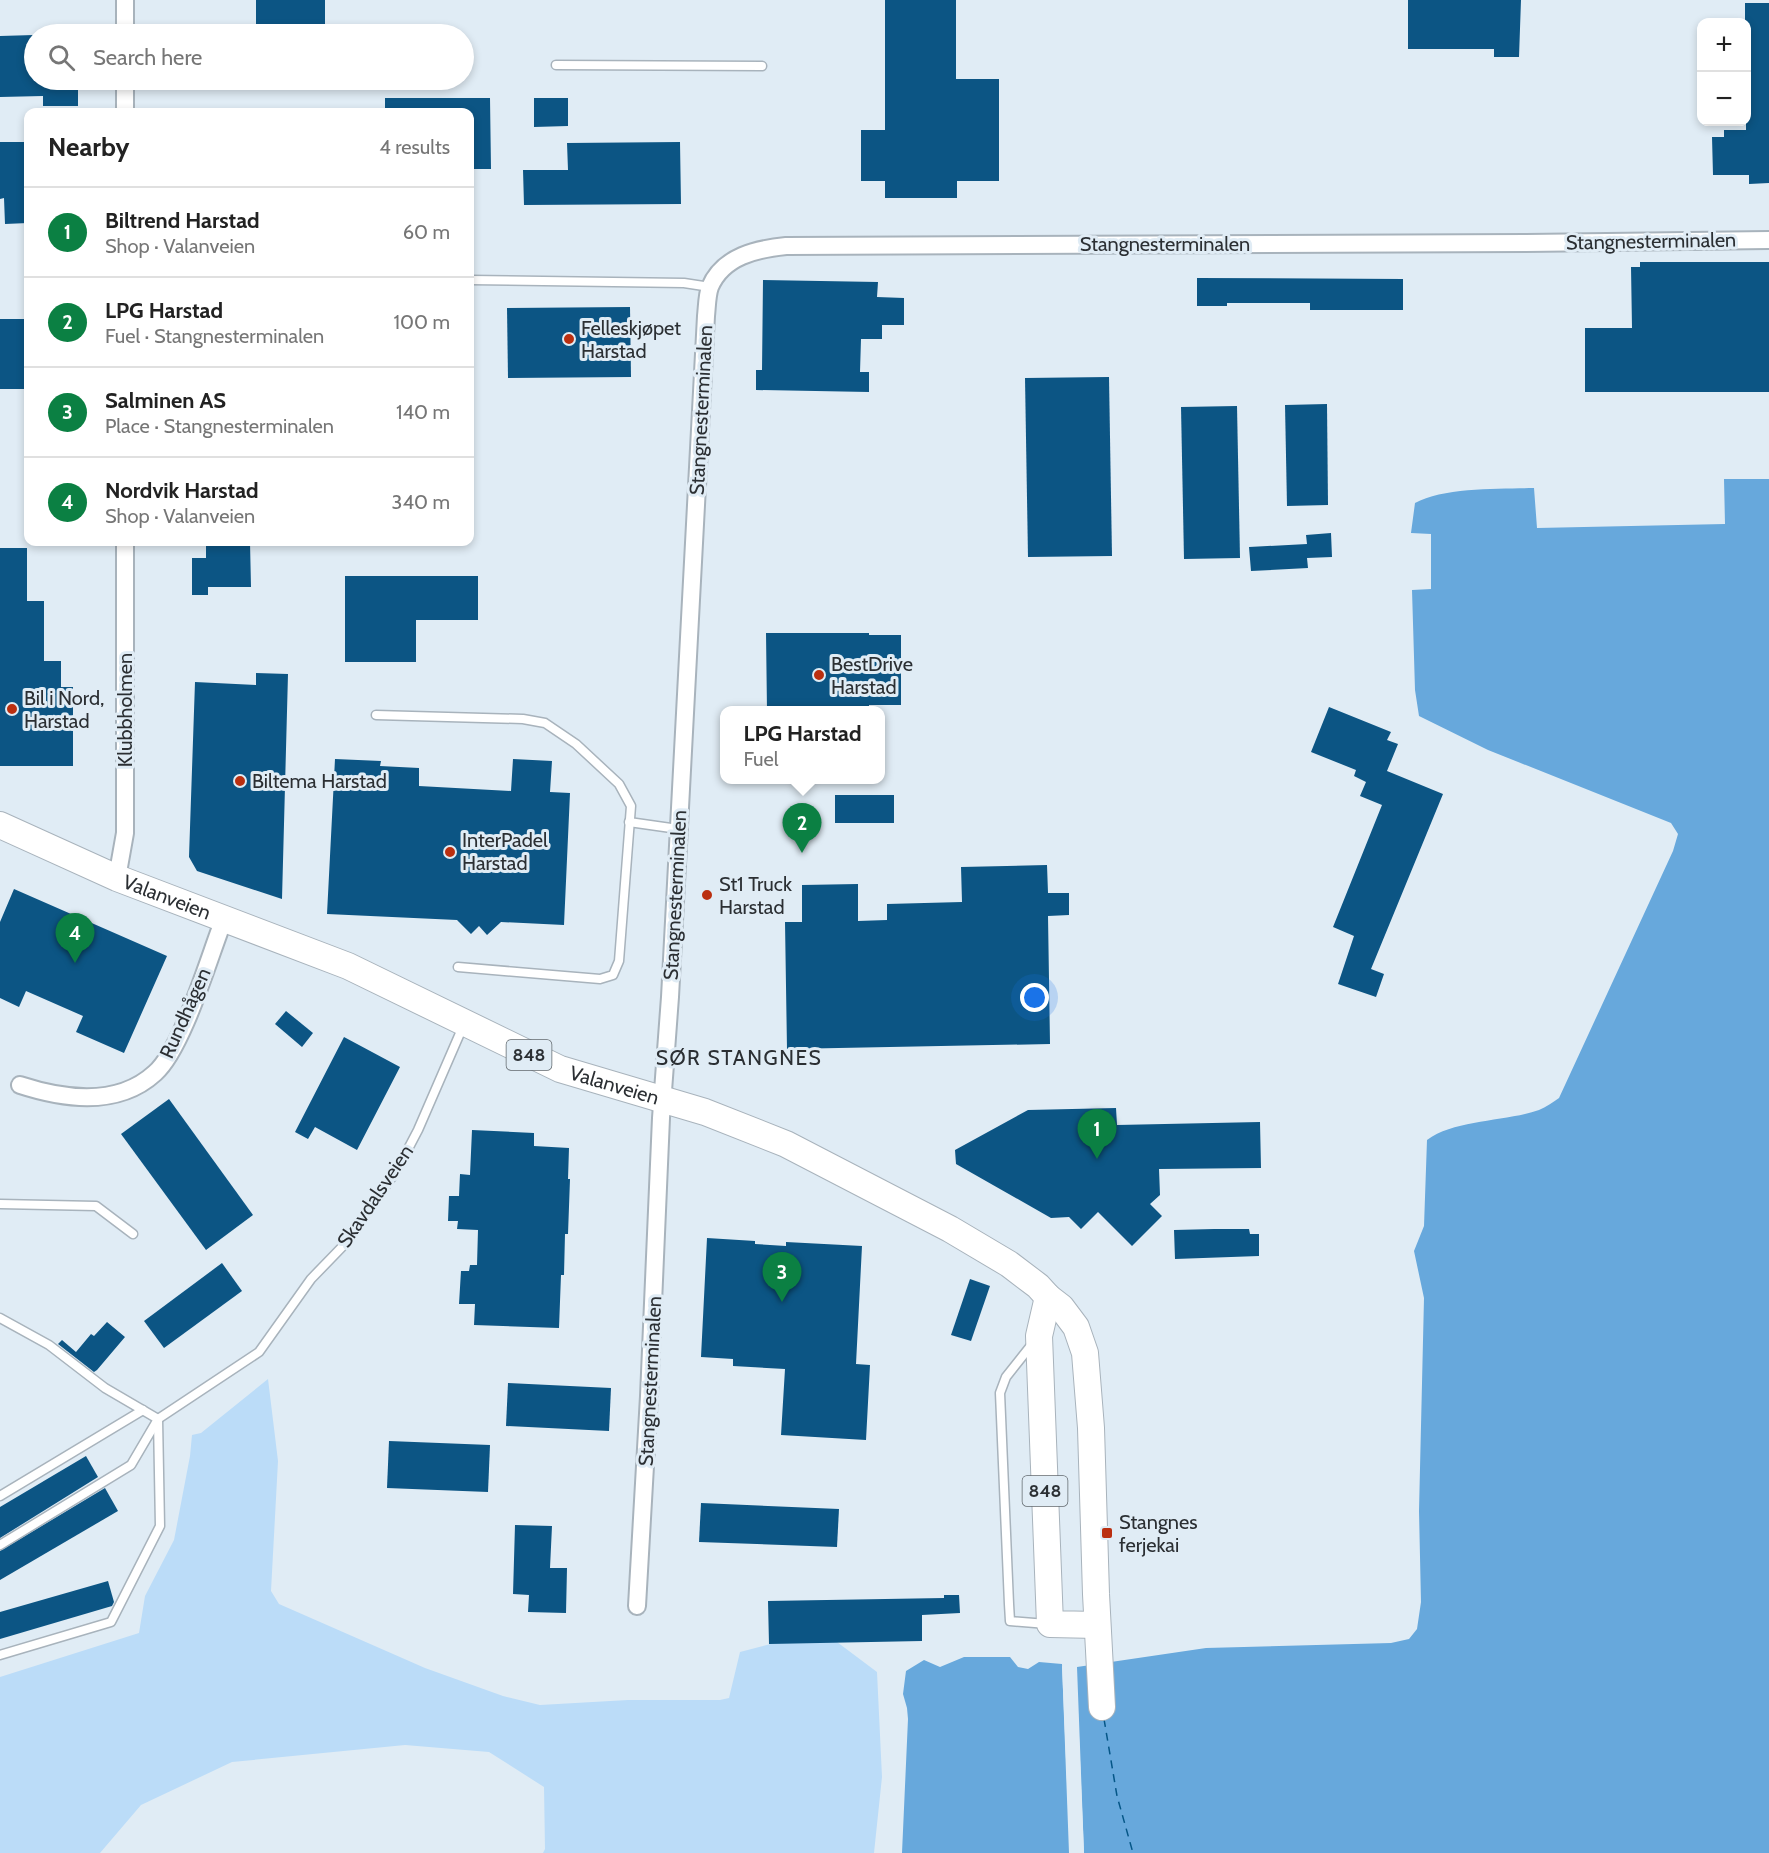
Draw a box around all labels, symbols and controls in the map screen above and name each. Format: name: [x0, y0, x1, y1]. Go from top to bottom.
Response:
map controls: [1697, 18, 1751, 126]
button: +: [1697, 18, 1751, 72]
search box: [24, 24, 474, 90]
icon: search: [45, 41, 78, 74]
text: Search here: [93, 44, 202, 71]
button: −: [1697, 72, 1751, 126]
text: Nearby: [48, 131, 129, 163]
text: 4 results: [379, 135, 450, 159]
text: Biltrend Harstad: [105, 207, 260, 234]
text: 1: [64, 220, 71, 244]
text: 60 m: [403, 220, 450, 244]
street label: Stangnesterminalen: [1566, 228, 1736, 254]
street label: Stangnesterminalen: [1080, 232, 1250, 256]
text: Shop · Valanveien: [105, 234, 255, 258]
text: LPG Harstad: [105, 297, 223, 324]
text: 2: [62, 310, 73, 334]
text: 100 m: [394, 310, 450, 334]
place label: Felleskjøpet Harstad: [581, 316, 681, 363]
text: Fuel · Stangnesterminalen: [105, 324, 324, 348]
street label: Stangnesterminalen: [685, 324, 717, 496]
marker: Felleskjøpet Harstad: [562, 332, 576, 346]
text: Salminen AS: [105, 387, 226, 414]
text: 3: [62, 400, 73, 424]
text: 140 m: [396, 400, 450, 424]
text: Place · Stangnesterminalen: [105, 414, 334, 438]
text: Nordvik Harstad: [105, 477, 259, 504]
text: 4: [61, 490, 74, 514]
text: 340 m: [392, 490, 450, 514]
text: Shop · Valanveien: [105, 504, 255, 528]
place label: BestDrive Harstad: [831, 652, 913, 699]
street label: Klubbholmen: [113, 653, 137, 767]
marker: BestDrive Harstad: [812, 668, 826, 682]
place label: Bil i Nord, Harstad: [24, 686, 104, 733]
marker: Bil i Nord, Harstad: [5, 702, 19, 716]
popup: [720, 706, 885, 784]
text: LPG Harstad: [743, 720, 862, 747]
text: Fuel: [743, 747, 779, 771]
place label: Biltema Harstad: [252, 769, 387, 793]
marker: Biltema Harstad: [233, 774, 247, 788]
pin: 2: [782, 804, 822, 853]
street label: Stangnesterminalen: [659, 809, 691, 981]
place label: InterPadel Harstad: [462, 828, 548, 875]
marker: InterPadel Harstad: [443, 845, 457, 859]
street label: Valanveien: [120, 869, 214, 925]
place label: St1 Truck Harstad: [719, 872, 792, 919]
marker: St1 Truck Harstad: [700, 888, 714, 902]
pin: 4: [56, 914, 94, 963]
street label: Rundhågen: [154, 964, 216, 1062]
your location: [1020, 983, 1049, 1012]
road number: 848: [506, 1040, 552, 1070]
district label: SØR STANGNES: [656, 1045, 822, 1070]
street label: Valanveien: [567, 1061, 662, 1110]
pin: 1: [1078, 1110, 1116, 1159]
street label: Skavdalsveien: [332, 1140, 418, 1252]
pin: 3: [762, 1252, 802, 1302]
street label: Stangnesterminalen: [634, 1295, 666, 1467]
road number: 848: [1022, 1476, 1068, 1506]
place label: Stangnes ferjekai: [1119, 1510, 1198, 1557]
marker: Stangnes ferjekai: [1100, 1526, 1114, 1540]

